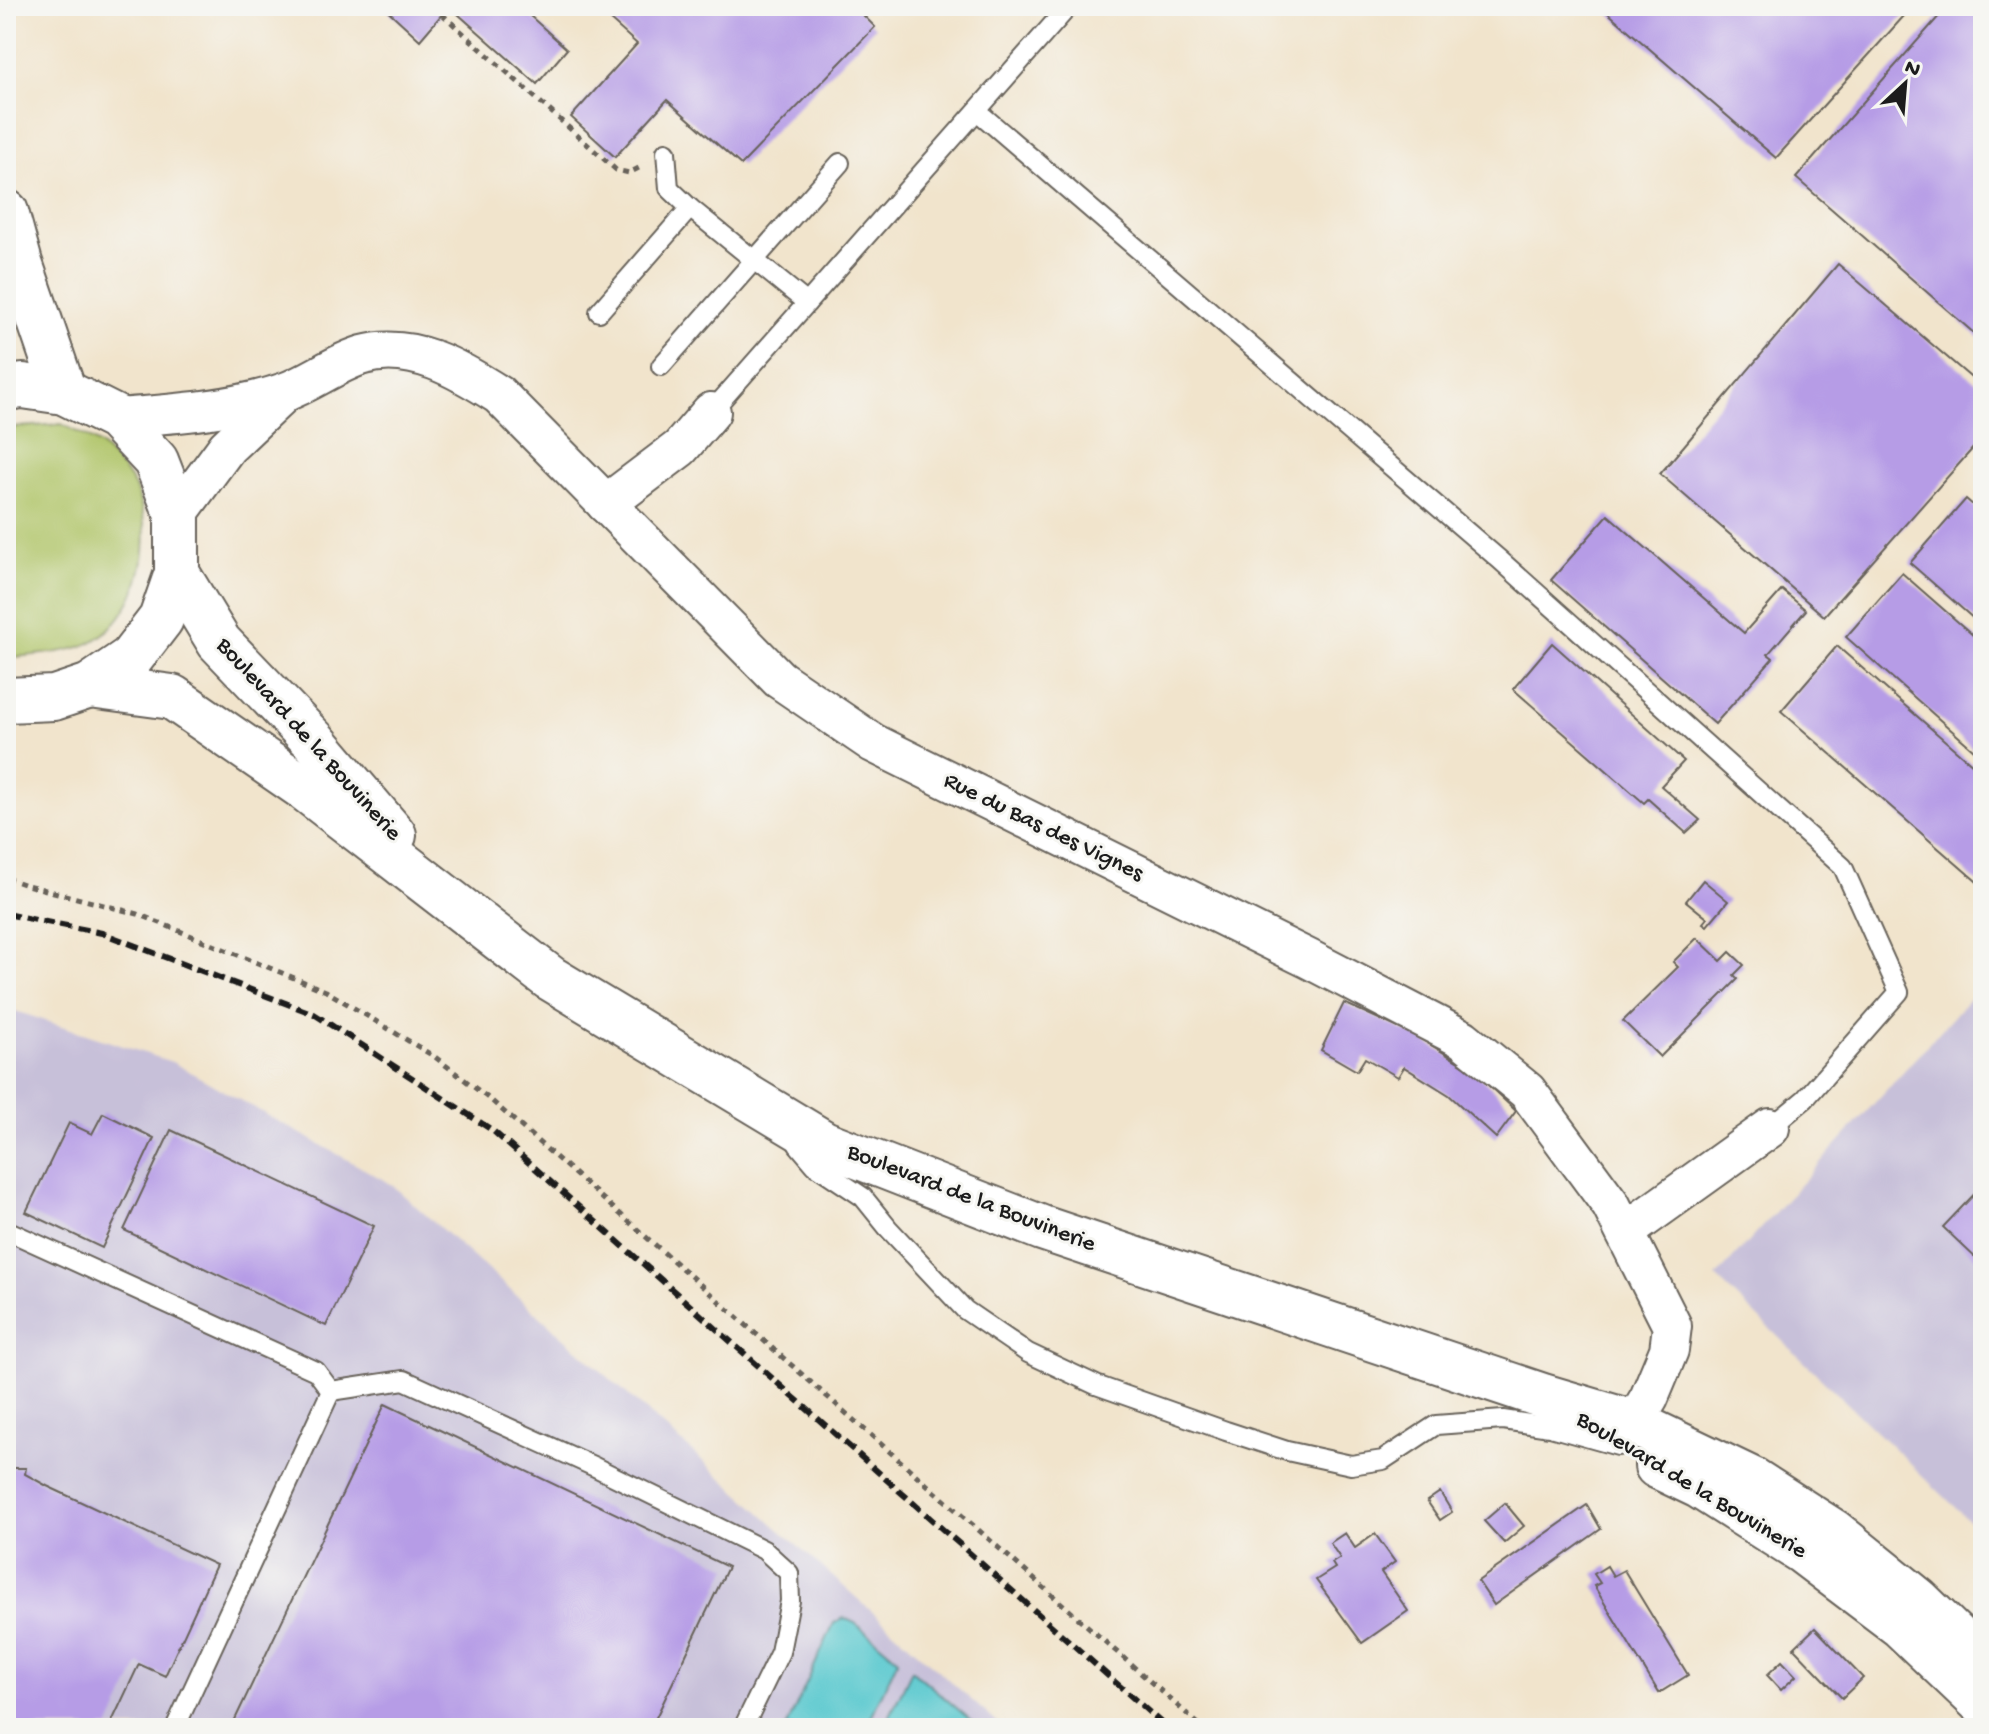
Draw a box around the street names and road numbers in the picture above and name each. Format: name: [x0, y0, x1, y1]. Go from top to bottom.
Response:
street label: Boulevard de la Bouvinerie: [208, 631, 407, 848]
street label: Rue du Bas des Vignes: [938, 767, 1149, 890]
street label: Boulevard de la Bouvinerie: [842, 1138, 1100, 1260]
street label: Boulevard de la Bouvinerie: [1570, 1405, 1812, 1567]

